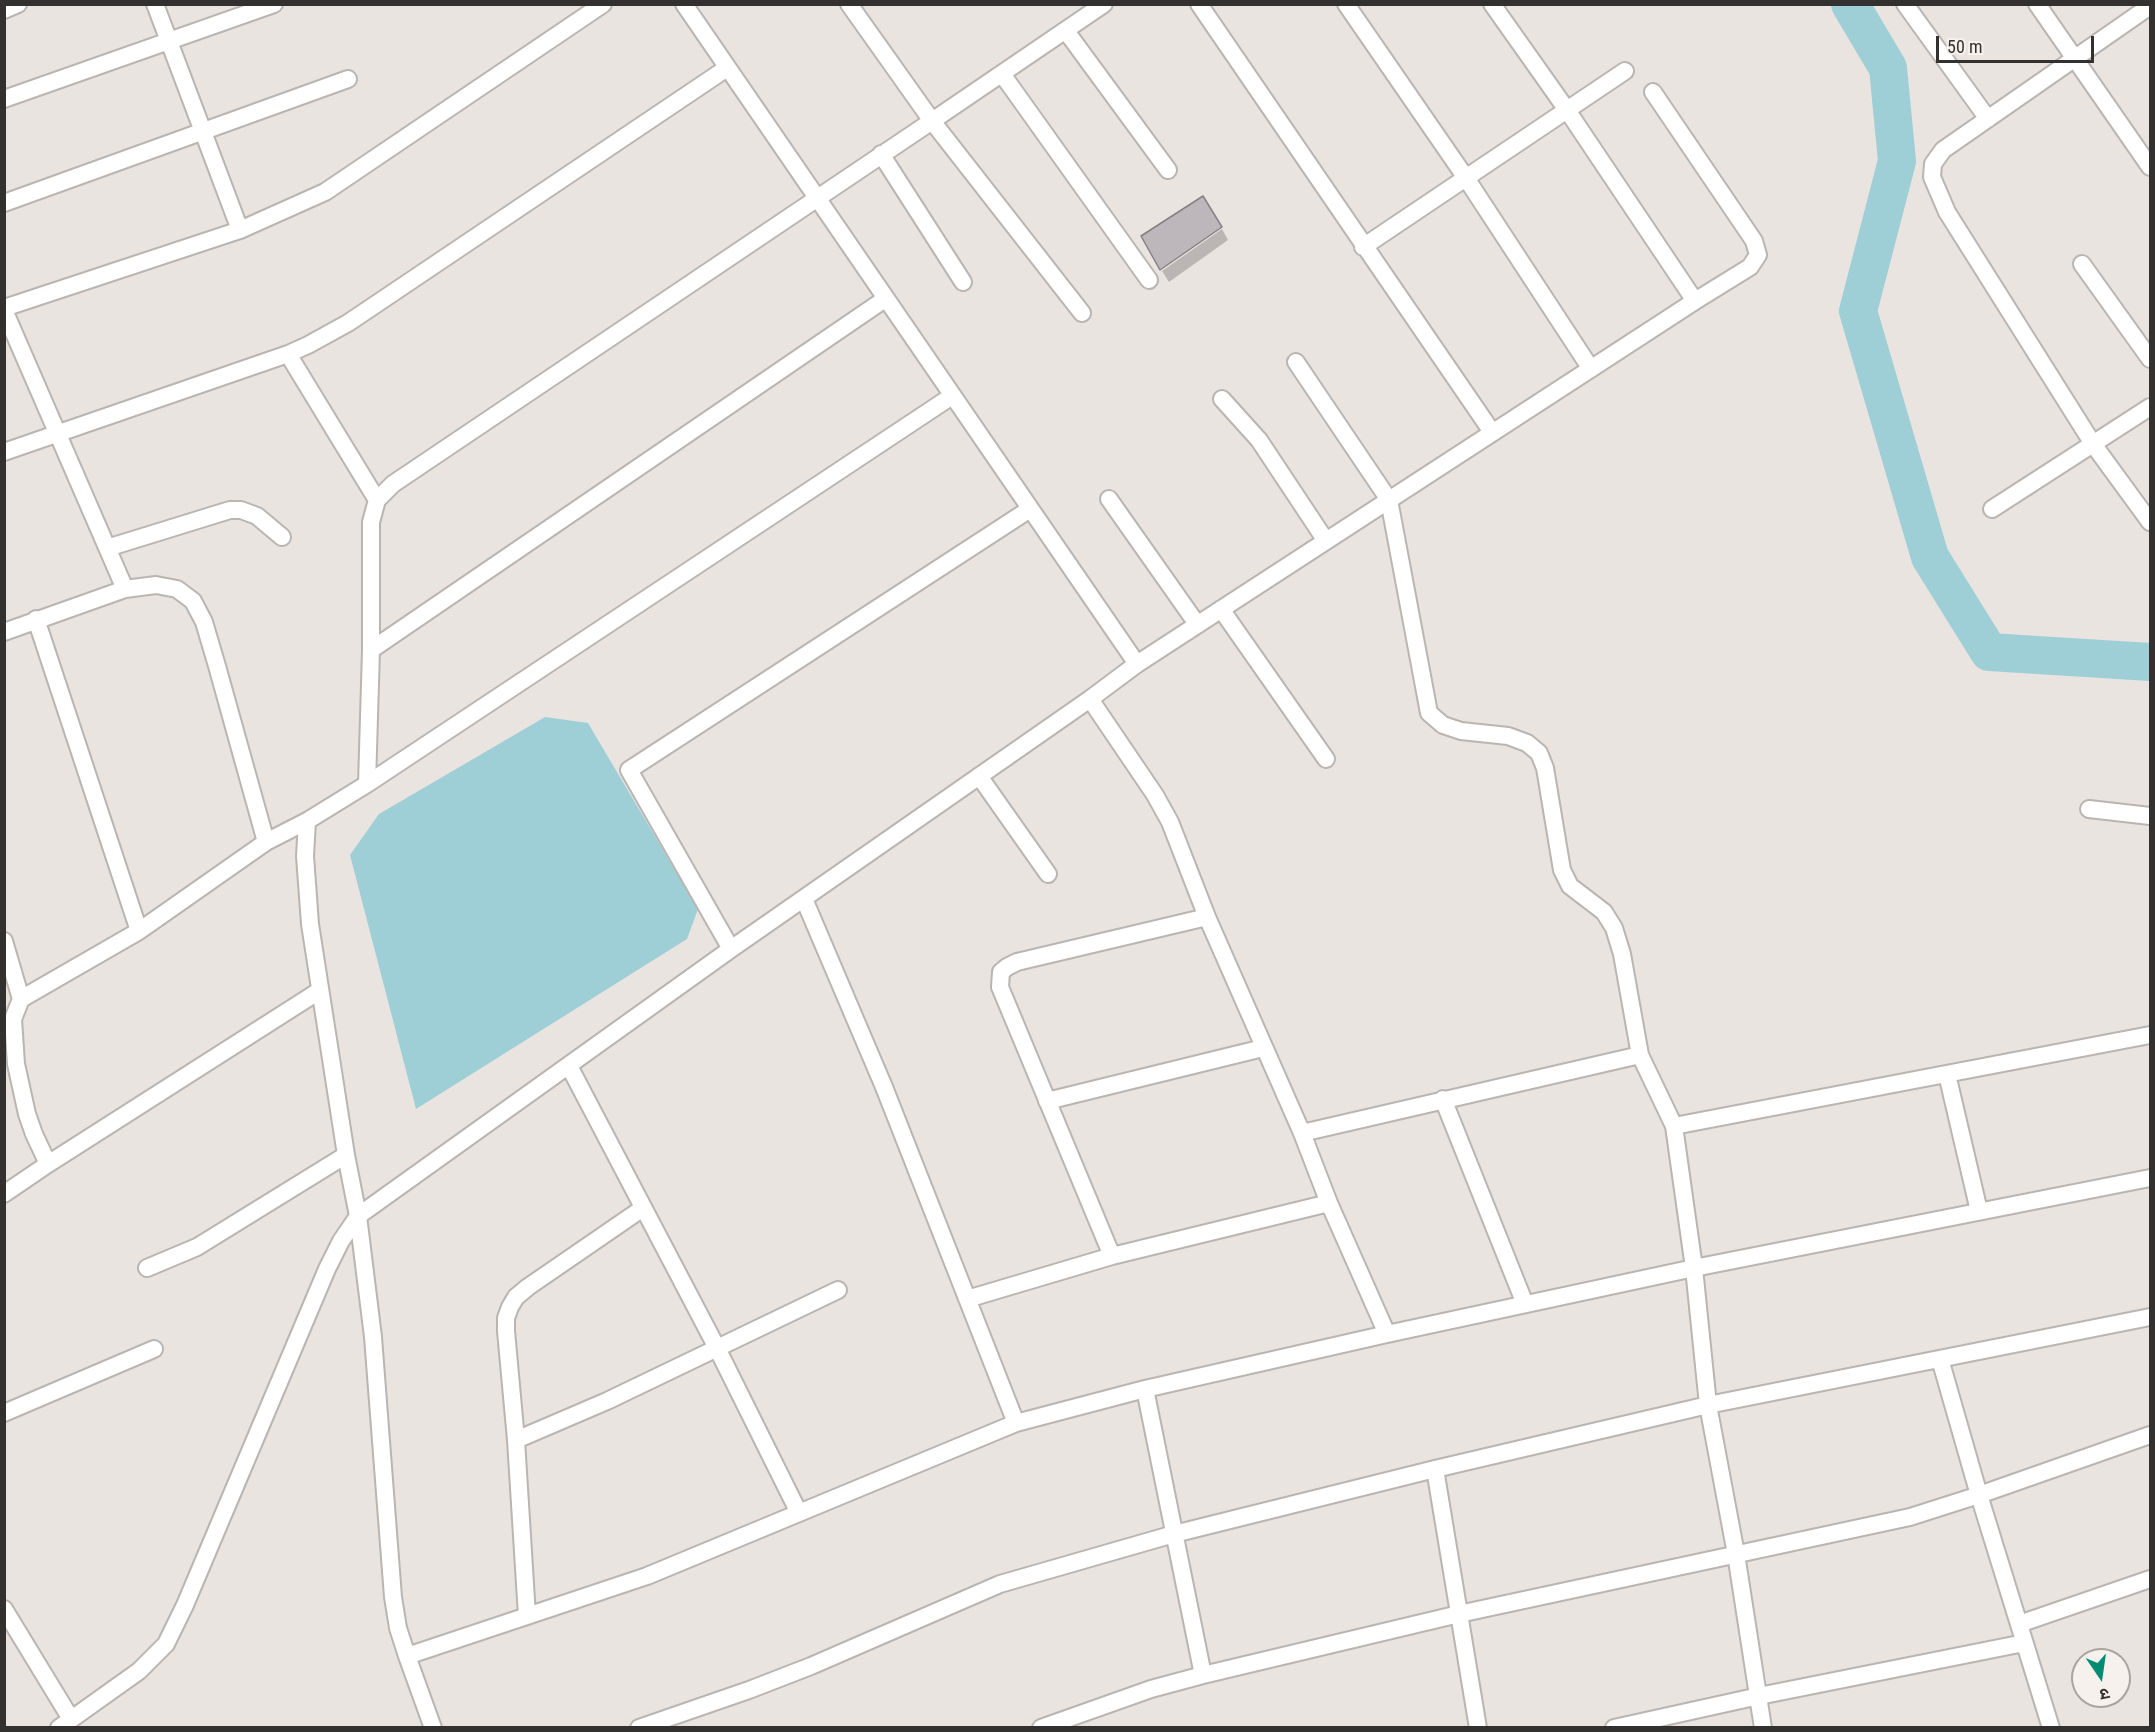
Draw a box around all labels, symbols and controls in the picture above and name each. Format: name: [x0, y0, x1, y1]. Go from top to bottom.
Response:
scale bar: [1939, 24, 2096, 62]
text: 50 m: [1947, 36, 1982, 57]
north arrow: [2071, 1648, 2131, 1708]
text: उ: [2098, 1684, 2111, 1704]

